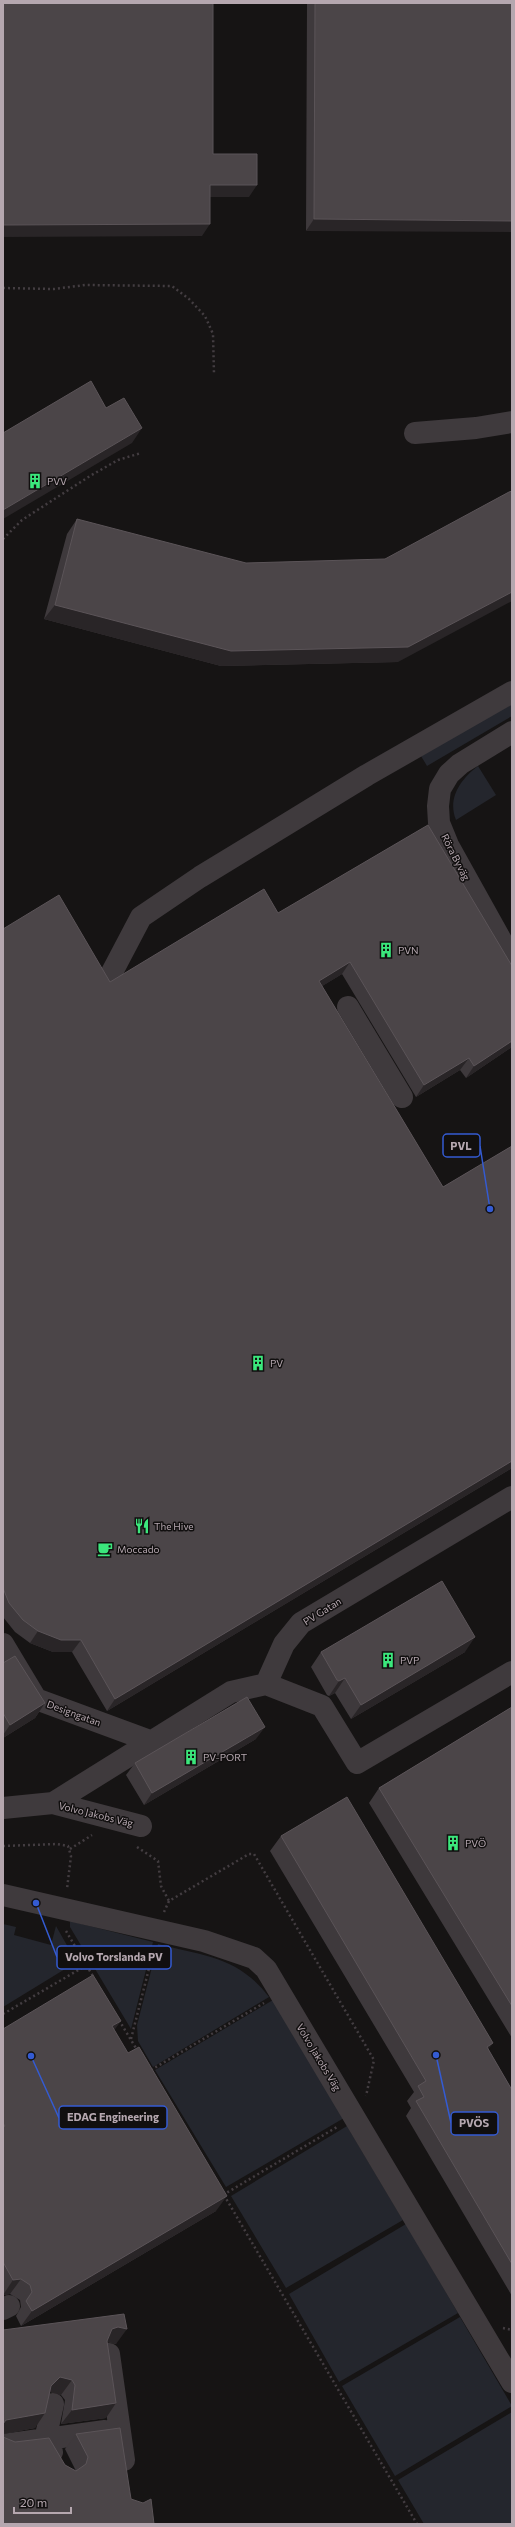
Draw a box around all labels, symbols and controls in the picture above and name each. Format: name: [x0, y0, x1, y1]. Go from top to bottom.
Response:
building icon: PVV: [26, 472, 44, 490]
place label: PVV: [47, 475, 67, 487]
street label: Röra Byväg: [439, 832, 473, 883]
building icon: PVN: [377, 941, 395, 959]
place label: PVN: [398, 944, 419, 956]
callout: PVL: [443, 1134, 480, 1157]
text: PVL: [450, 1139, 472, 1152]
building icon: PV: [249, 1354, 267, 1372]
place label: PV: [270, 1357, 283, 1369]
restaurant icon: The Hive: [133, 1517, 151, 1535]
place label: The Hive: [154, 1520, 194, 1532]
cafe icon: Moccado: [96, 1540, 114, 1558]
place label: Moccado: [117, 1543, 159, 1555]
street label: PV Gatan: [301, 1595, 343, 1627]
building icon: PVP: [379, 1651, 397, 1669]
place label: PVP: [400, 1654, 419, 1666]
street label: Designgatan: [45, 1698, 103, 1728]
building icon: PV-PORT: [182, 1748, 200, 1766]
place label: PV-PORT: [203, 1751, 248, 1763]
street label: Volvo Jakobs Väg: [58, 1799, 135, 1829]
building icon: PVÖ: [444, 1834, 462, 1852]
place label: PVÖ: [465, 1837, 486, 1849]
callout: Volvo Torslanda PV: [57, 1946, 171, 1969]
text: Volvo Torslanda PV: [65, 1950, 163, 1963]
street label: Volvo Jakobs Väg: [294, 2021, 344, 2093]
callout: EDAG Engineering: [59, 2106, 167, 2129]
text: EDAG Engineering: [67, 2110, 159, 2123]
callout: PVÖS: [451, 2112, 498, 2135]
text: PVÖS: [459, 2116, 489, 2129]
scale bar: [14, 2489, 71, 2515]
text: 20 m: [20, 2495, 47, 2509]

